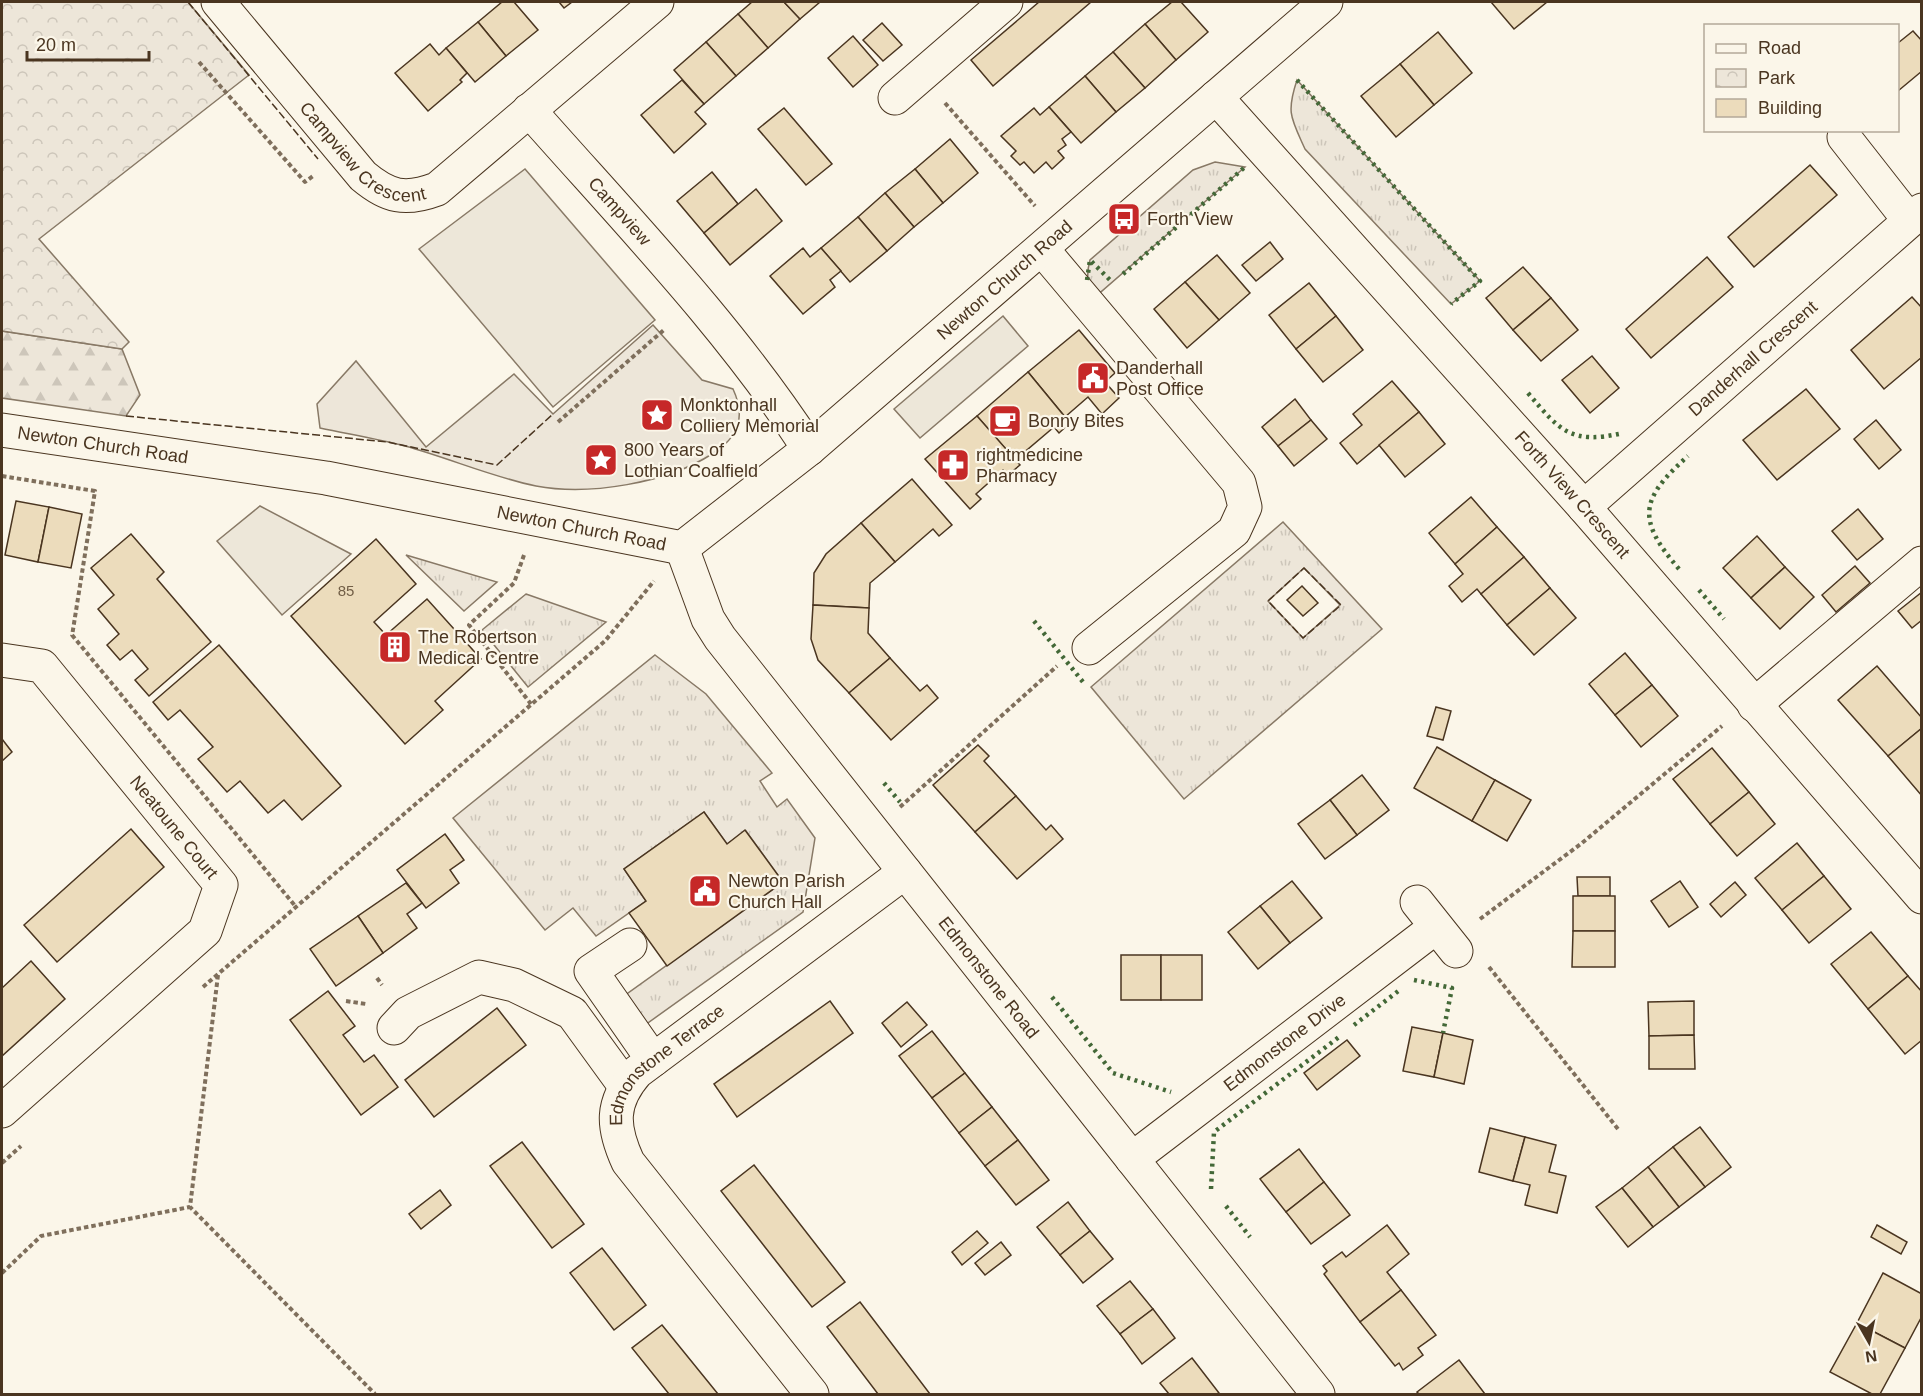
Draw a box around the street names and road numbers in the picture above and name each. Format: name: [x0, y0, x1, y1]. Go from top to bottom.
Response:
street label: Campview Crescent: [296, 98, 428, 206]
street label: Campview: [584, 173, 656, 250]
street label: Newton Church Road: [933, 216, 1076, 344]
street label: Danderhall Crescent: [1685, 297, 1821, 420]
street label: Newton Church Road: [16, 422, 190, 467]
street label: Forth View Crescent: [1511, 427, 1634, 562]
street label: Newton Church Road: [495, 502, 668, 555]
street label: Neatoune Court: [126, 772, 222, 883]
street label: Edmonstone Road: [934, 913, 1043, 1042]
street label: Edmonstone Drive: [1220, 990, 1350, 1095]
street label: Edmonstone Terrace: [606, 1000, 728, 1126]

